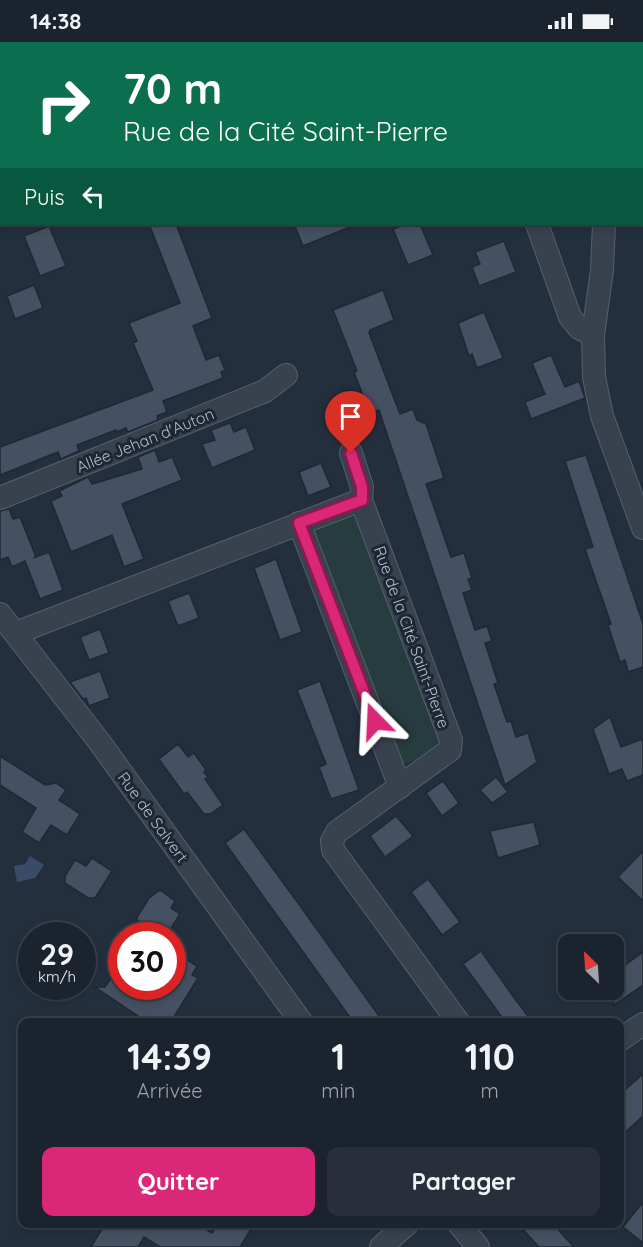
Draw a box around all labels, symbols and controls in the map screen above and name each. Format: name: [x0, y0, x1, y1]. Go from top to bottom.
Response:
text: 14:38: [30, 7, 81, 35]
text: 70 m: [123, 62, 222, 115]
icon: right: [24, 66, 102, 144]
text: Rue de la Cité Saint-Pierre: [123, 114, 448, 148]
icon: left: [77, 180, 110, 213]
text: Puis: [24, 183, 65, 211]
pin: [325, 391, 376, 453]
icon: arrive: [334, 400, 367, 433]
street label: Allée Jehan d'Auton: [73, 403, 217, 477]
street label: Rue de la Cité Saint-Pierre: [370, 543, 454, 731]
position arrow: [343, 689, 407, 753]
street label: Rue de Salvert: [113, 768, 193, 866]
speed limit sign: 30: [108, 922, 186, 1000]
north arrow: [558, 934, 624, 1000]
map controls: [558, 934, 624, 1000]
text: 29: [40, 935, 74, 973]
text: km/h: [38, 967, 76, 986]
text: 14:39: [127, 1034, 212, 1079]
text: 1: [331, 1034, 345, 1079]
text: 110: [465, 1034, 515, 1079]
text: Arrivée: [137, 1078, 202, 1103]
text: min: [321, 1078, 355, 1103]
text: m: [481, 1078, 499, 1103]
button: Quitter: [42, 1147, 315, 1216]
button: Partager: [327, 1147, 600, 1216]

